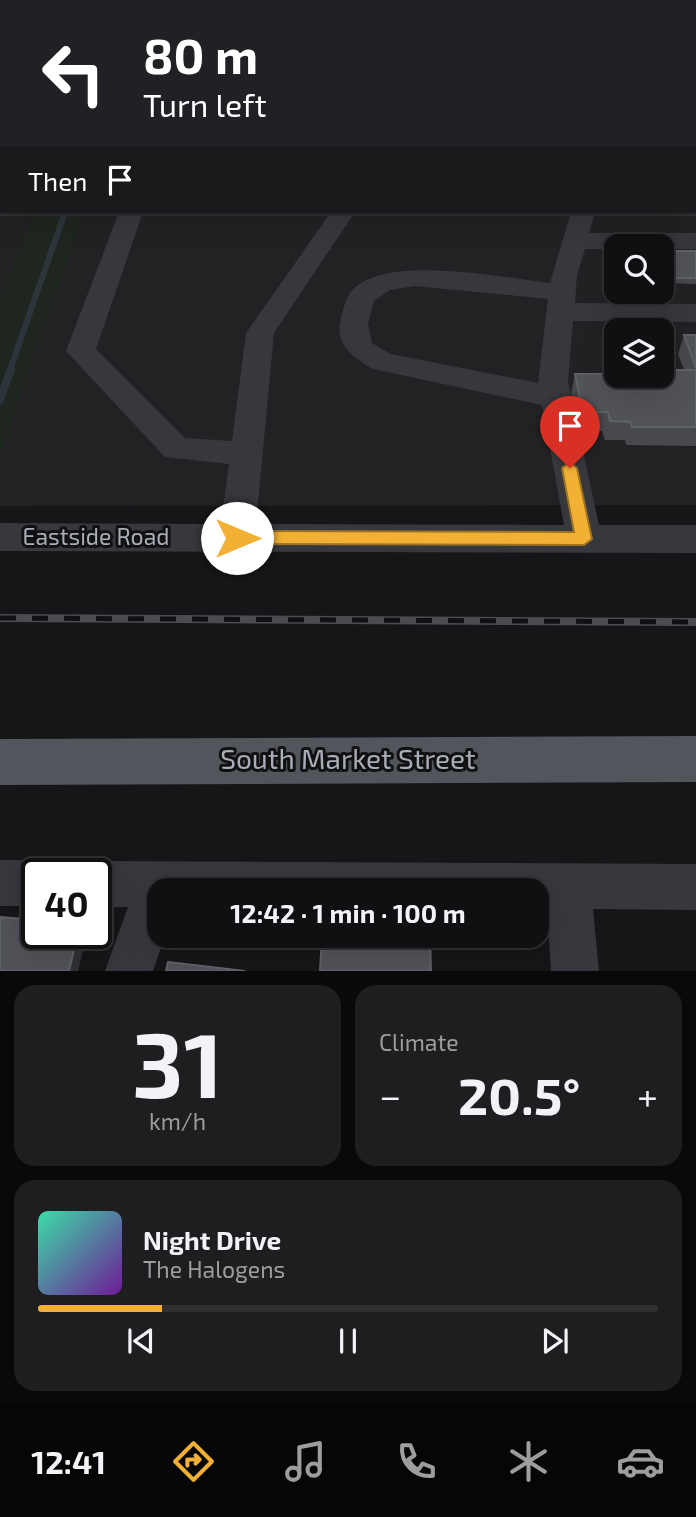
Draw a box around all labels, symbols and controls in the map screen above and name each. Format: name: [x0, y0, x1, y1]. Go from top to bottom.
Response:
text: 80 m: [143, 25, 258, 84]
icon: left: [28, 28, 119, 119]
text: Turn left: [143, 85, 267, 123]
icon: arrive: [101, 161, 139, 199]
text: Then: [28, 165, 87, 196]
map controls: [604, 234, 674, 388]
button: search: [604, 234, 674, 304]
button: layers: [604, 318, 674, 388]
pin: [540, 396, 600, 468]
icon: arrive: [551, 407, 589, 445]
position arrow: [200, 501, 274, 575]
street label: Eastside Road: [23, 522, 169, 550]
street label: South Market Street: [220, 741, 476, 775]
speed limit sign: 40: [21, 858, 112, 949]
text: 12:42 · 1 min · 100 m: [230, 897, 466, 928]
text: 31: [132, 1007, 223, 1116]
text: Climate: [379, 1028, 459, 1056]
text: 20.5°: [458, 1063, 580, 1125]
text: −: [379, 1072, 401, 1118]
text: +: [637, 1072, 658, 1118]
text: km/h: [149, 1107, 206, 1135]
text: Night Drive: [143, 1224, 281, 1255]
text: The Halogens: [143, 1255, 285, 1283]
icon: previous: [122, 1322, 160, 1360]
icon: pause: [329, 1322, 367, 1360]
icon: next: [536, 1322, 574, 1360]
icon: directions: [169, 1437, 218, 1486]
icon: music: [281, 1437, 330, 1486]
icon: phone: [392, 1437, 441, 1486]
icon: climate: [504, 1437, 553, 1486]
icon: car: [616, 1437, 665, 1486]
text: 12:41: [31, 1442, 106, 1480]

